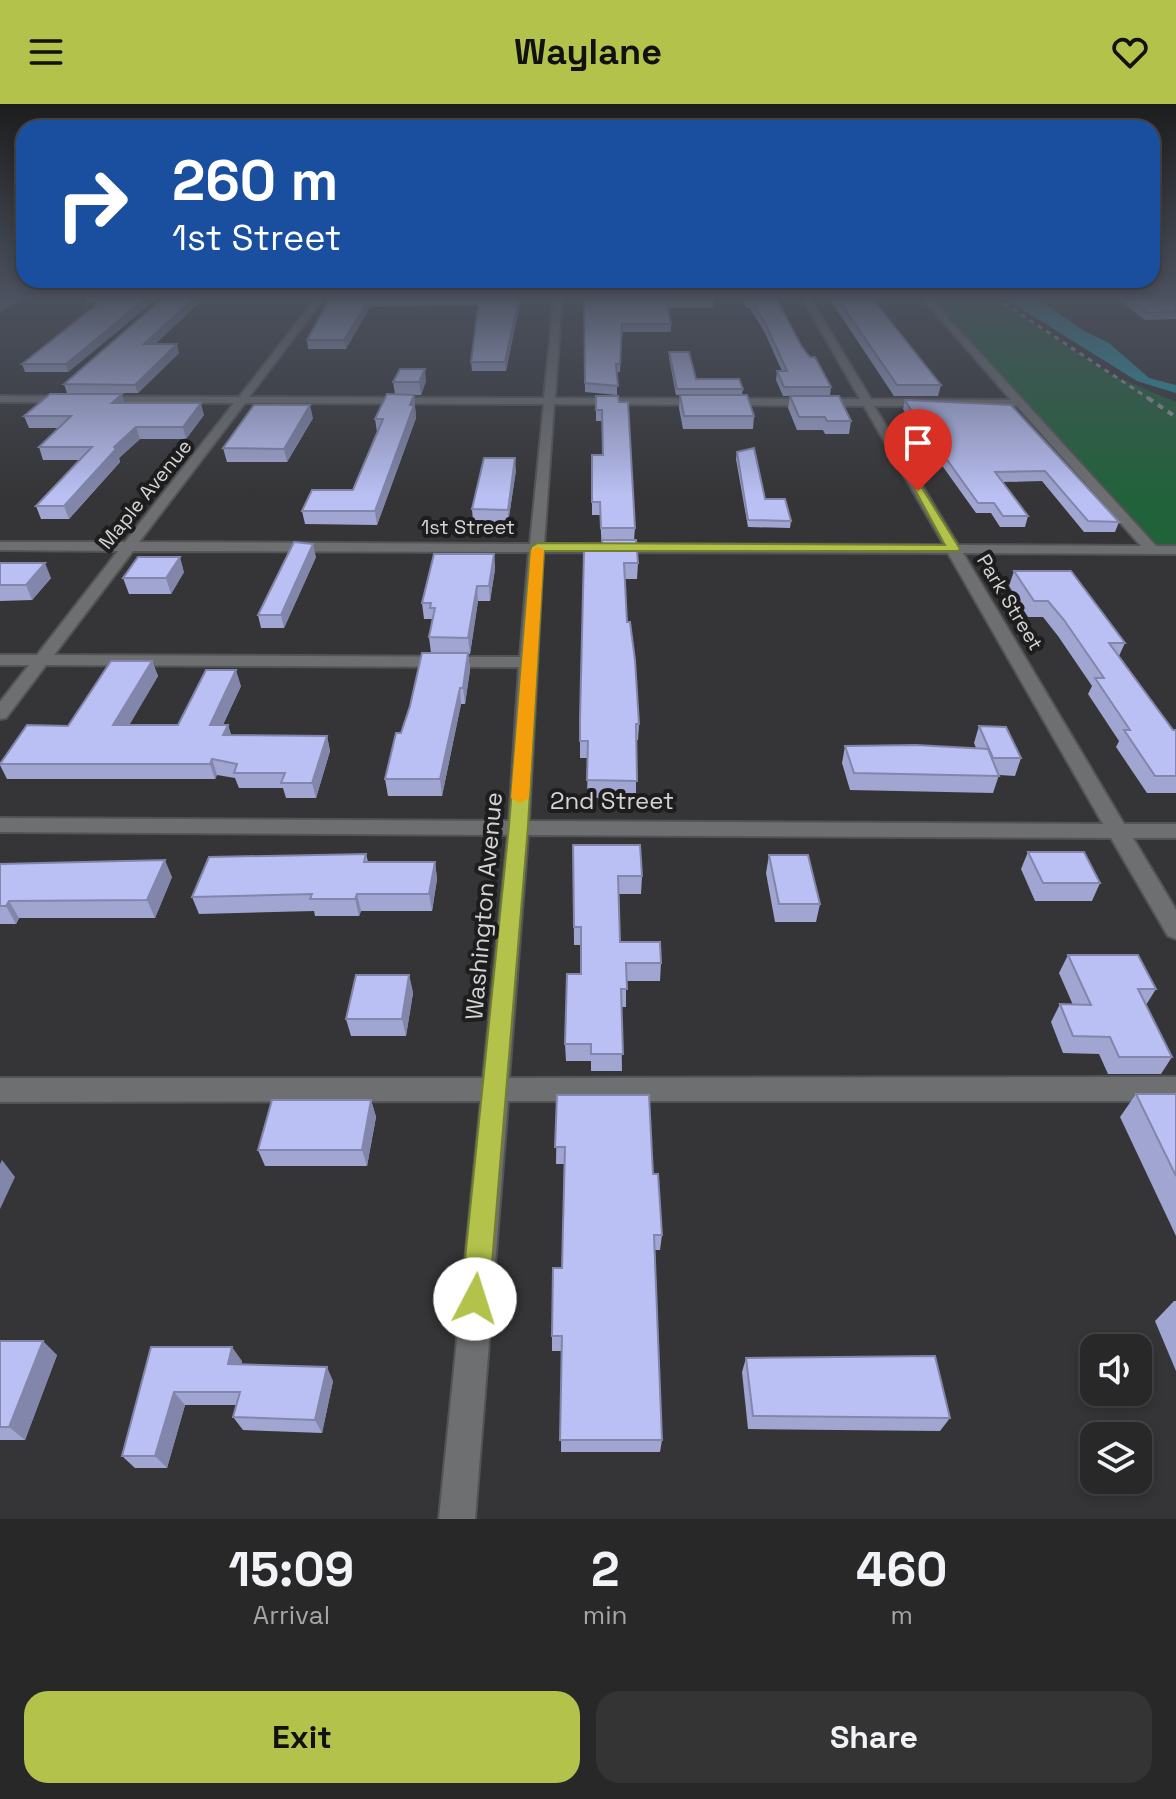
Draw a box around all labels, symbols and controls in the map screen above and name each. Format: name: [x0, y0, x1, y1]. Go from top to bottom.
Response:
text: Waylane: [514, 29, 662, 75]
icon: menu: [24, 30, 68, 74]
icon: heart: [1108, 30, 1152, 74]
text: 260 m: [172, 145, 338, 216]
icon: right: [40, 152, 144, 256]
text: 1st Street: [172, 215, 341, 261]
pin: [884, 409, 952, 491]
icon: arrive: [896, 421, 940, 465]
street label: Maple Avenue: [93, 434, 197, 554]
street label: 1st Street: [421, 514, 515, 540]
street label: Park Street: [971, 549, 1049, 655]
street label: 2nd Street: [550, 785, 674, 816]
street label: Washington Avenue: [458, 791, 509, 1021]
position arrow: [433, 1257, 517, 1341]
map controls: [1080, 1334, 1152, 1494]
button: sound: [1080, 1334, 1152, 1406]
button: layers: [1080, 1422, 1152, 1494]
text: 15:09: [229, 1539, 354, 1600]
text: 2: [591, 1539, 619, 1600]
text: 460: [856, 1539, 947, 1600]
text: Arrival: [253, 1598, 330, 1632]
text: min: [583, 1598, 627, 1632]
text: m: [891, 1598, 913, 1632]
button: Exit: [24, 1691, 580, 1783]
button: Share: [596, 1691, 1152, 1783]

